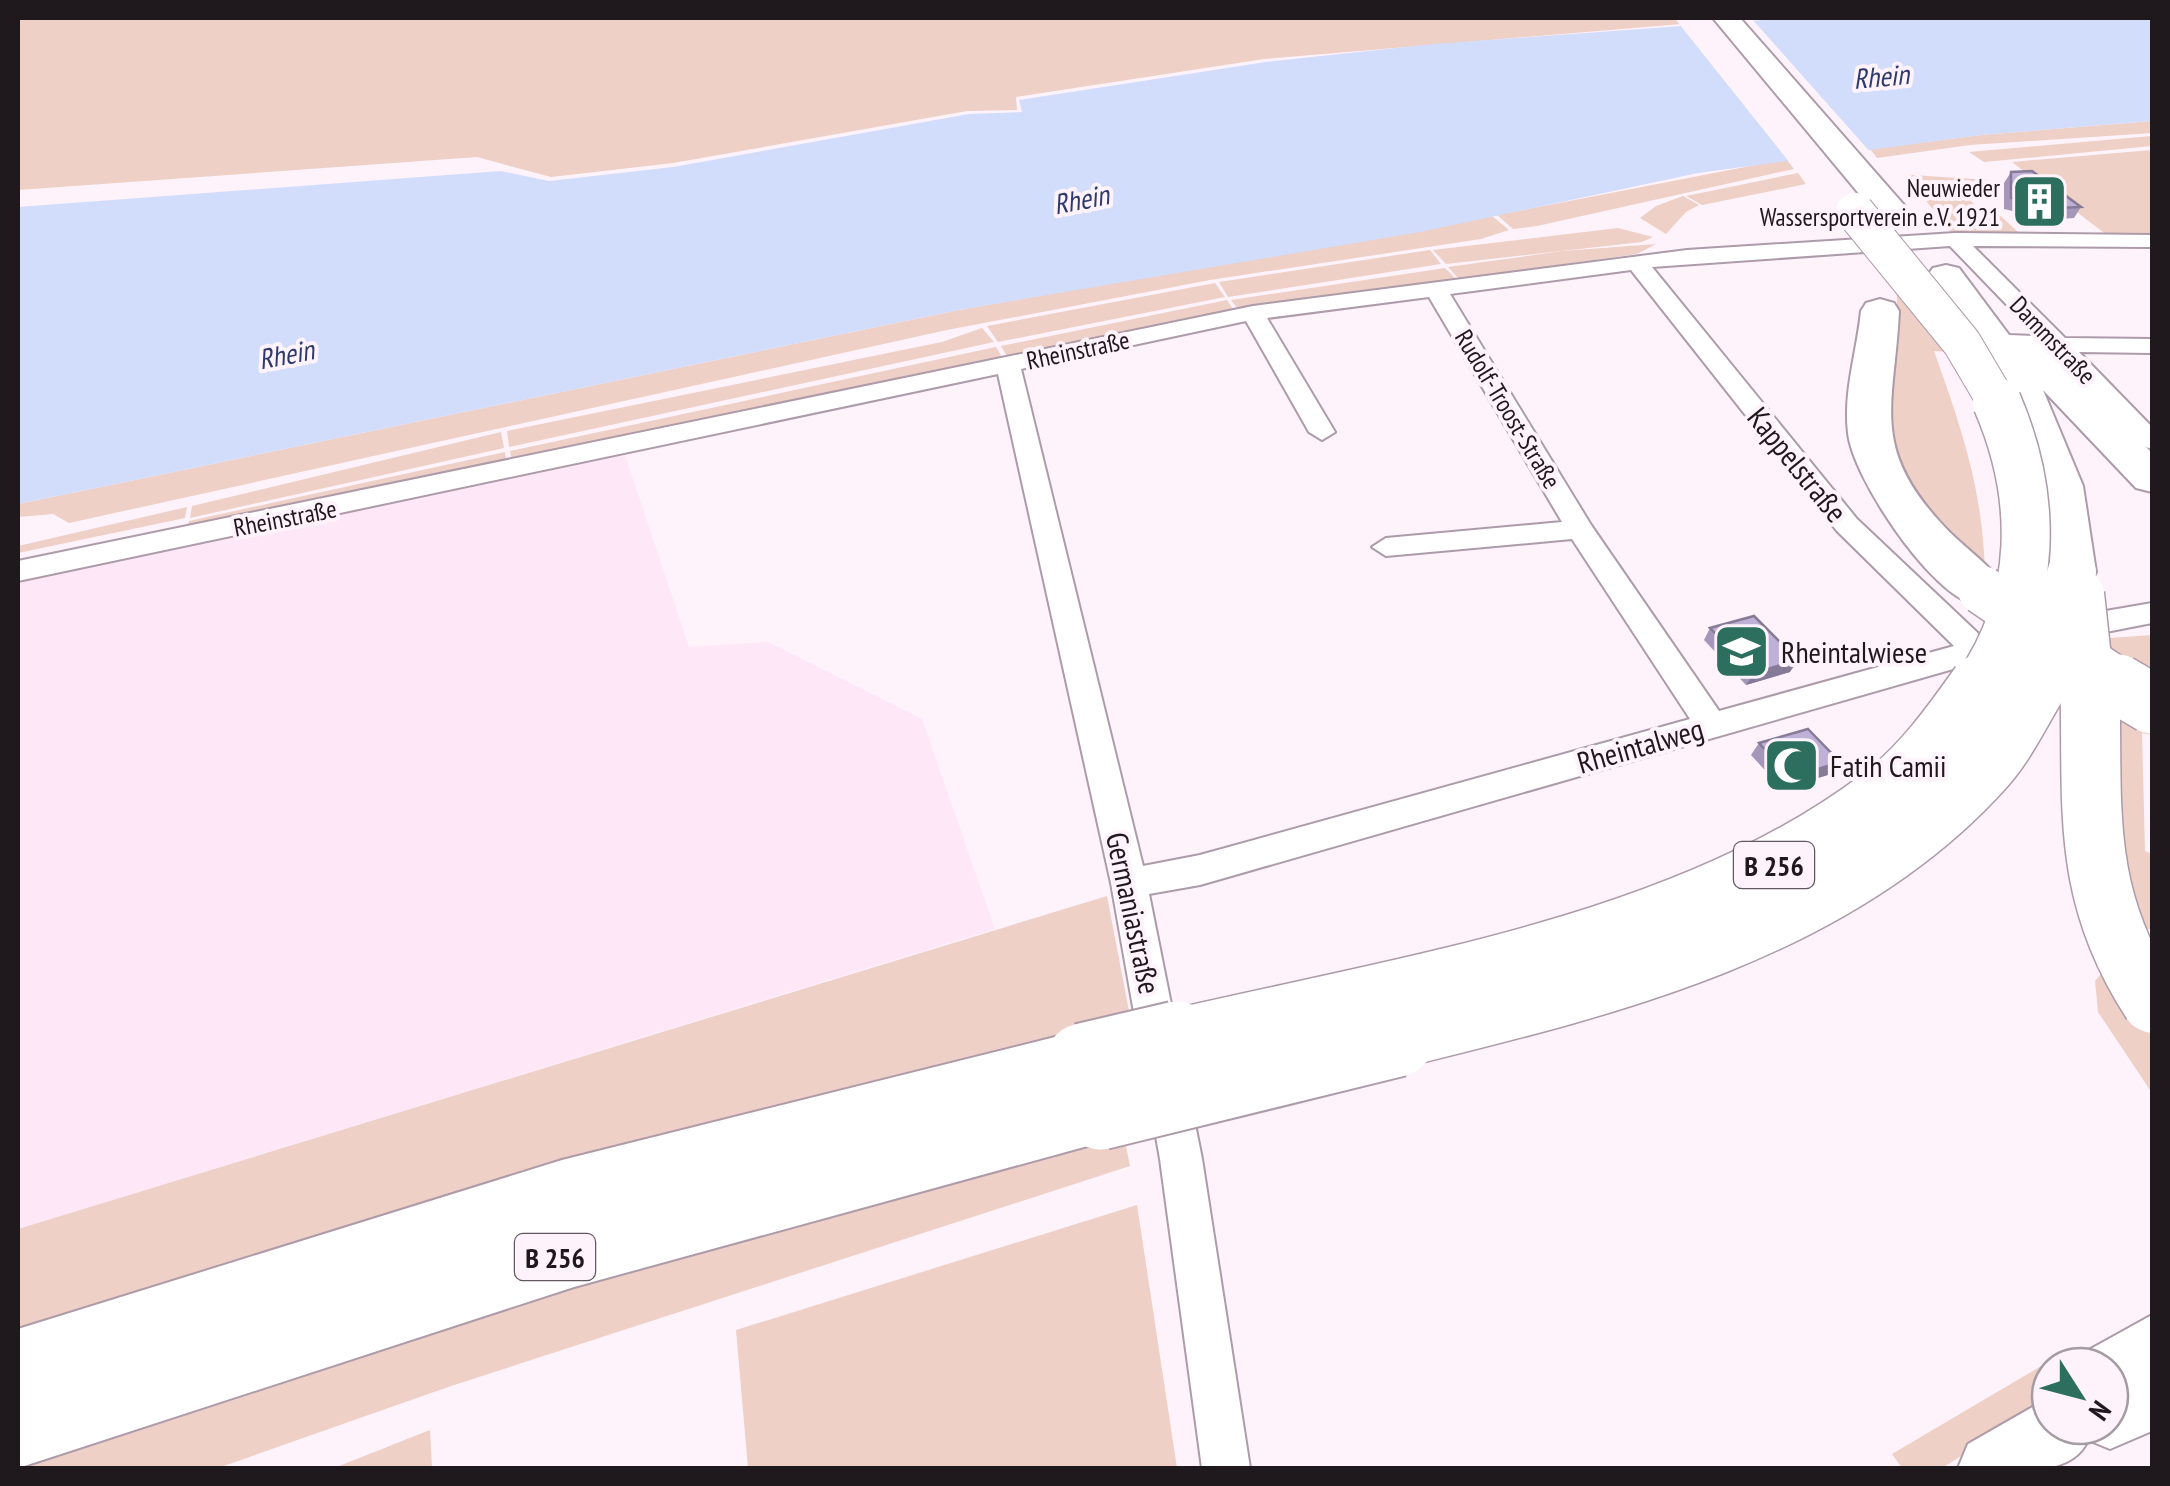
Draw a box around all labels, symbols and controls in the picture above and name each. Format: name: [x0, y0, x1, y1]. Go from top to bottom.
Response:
water label: Rhein: [1852, 55, 1912, 97]
place label: Neuwieder Wassersportverein e.V. 1921: [1760, 172, 2000, 233]
building icon: Neuwieder Wassersportverein e.V. 1921: [2009, 172, 2069, 232]
water label: Rhein: [1050, 175, 1114, 222]
street label: Dammstraße: [2003, 289, 2103, 391]
street label: Rheinstraße: [1024, 323, 1132, 377]
street label: Rudolf-Troost-Straße: [1448, 324, 1568, 494]
water label: Rhein: [255, 330, 319, 377]
street label: Kappelstraße: [1740, 398, 1856, 530]
street label: Rheinstraße: [231, 492, 339, 544]
school or university icon: Rheintalwiese: [1712, 621, 1772, 681]
place label: Rheintalwiese: [1781, 632, 1927, 671]
street label: Rheintalweg: [1572, 708, 1708, 782]
mosque icon: Fatih Camii: [1761, 735, 1821, 795]
place label: Fatih Camii: [1830, 746, 1947, 785]
street label: Germaniastraße: [1098, 829, 1170, 997]
road number: B 256: [1734, 842, 1814, 888]
road number: B 256: [515, 1234, 595, 1280]
north arrow: [2030, 1346, 2130, 1446]
text: N: [2081, 1394, 2120, 1428]

